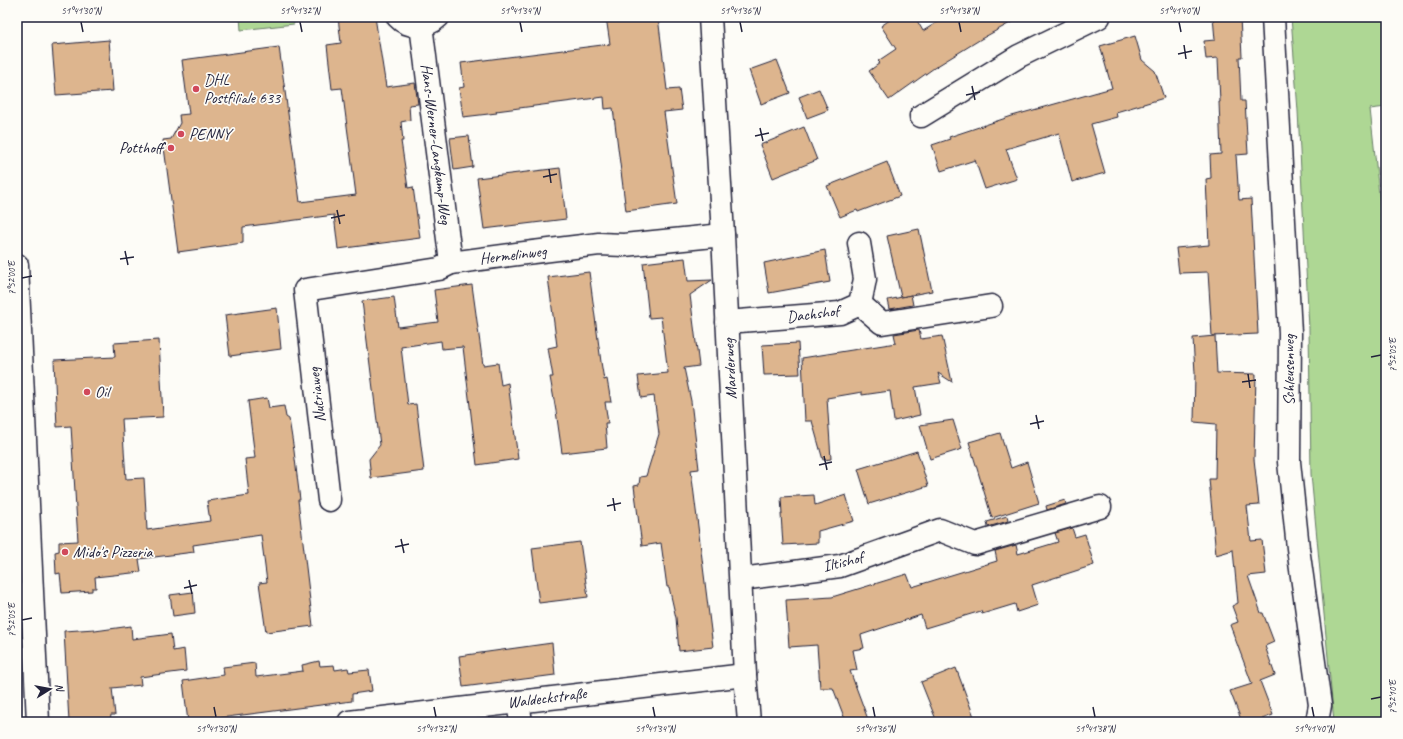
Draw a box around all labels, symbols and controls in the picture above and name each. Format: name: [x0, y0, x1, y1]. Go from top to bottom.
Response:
text: 51°41'30"N: [61, 4, 103, 17]
text: 51°41'32"N: [280, 4, 322, 17]
text: 51°41'34"N: [500, 4, 542, 17]
text: 51°41'36"N: [720, 4, 762, 17]
text: 51°41'38"N: [939, 4, 981, 17]
text: 51°41'40"N: [1159, 4, 1201, 17]
street label: Hans-Werner-Langkamp-Weg: [416, 63, 456, 227]
place label: DHL Postfiliale 633: [204, 70, 282, 108]
marker: DHL Postfiliale 633: [191, 84, 201, 94]
place label: PENNY: [189, 124, 234, 144]
marker: PENNY: [176, 129, 186, 139]
place label: Potthoff: [119, 138, 167, 158]
marker: Potthoff: [166, 143, 176, 153]
street label: Hermelinweg: [479, 241, 549, 269]
text: 7°52'00"E: [5, 259, 18, 295]
street label: Dachshof: [786, 300, 844, 327]
street label: Schleusenweg: [1279, 333, 1299, 406]
text: 7°52'05"E: [1386, 336, 1399, 372]
street label: Marderweg: [718, 337, 742, 400]
street label: Nutriaweg: [304, 365, 330, 424]
place label: Oil: [95, 382, 112, 402]
marker: Oil: [82, 387, 92, 397]
place label: Mido's Pizzeria: [73, 542, 153, 562]
marker: Mido's Pizzeria: [60, 547, 70, 557]
street label: Iltishof: [821, 547, 868, 577]
text: 7°52'05"E: [5, 601, 18, 637]
north arrow: [30, 669, 70, 709]
text: 7°52'10"E: [1386, 678, 1399, 714]
text: N: [52, 682, 68, 694]
street label: Waldeckstraße: [506, 683, 589, 713]
text: 51°41'30"N: [196, 722, 238, 735]
text: 51°41'32"N: [416, 722, 458, 735]
text: 51°41'34"N: [635, 722, 677, 735]
text: 51°41'36"N: [855, 722, 897, 735]
text: 51°41'38"N: [1075, 722, 1117, 735]
text: 51°41'40"N: [1294, 722, 1336, 735]

